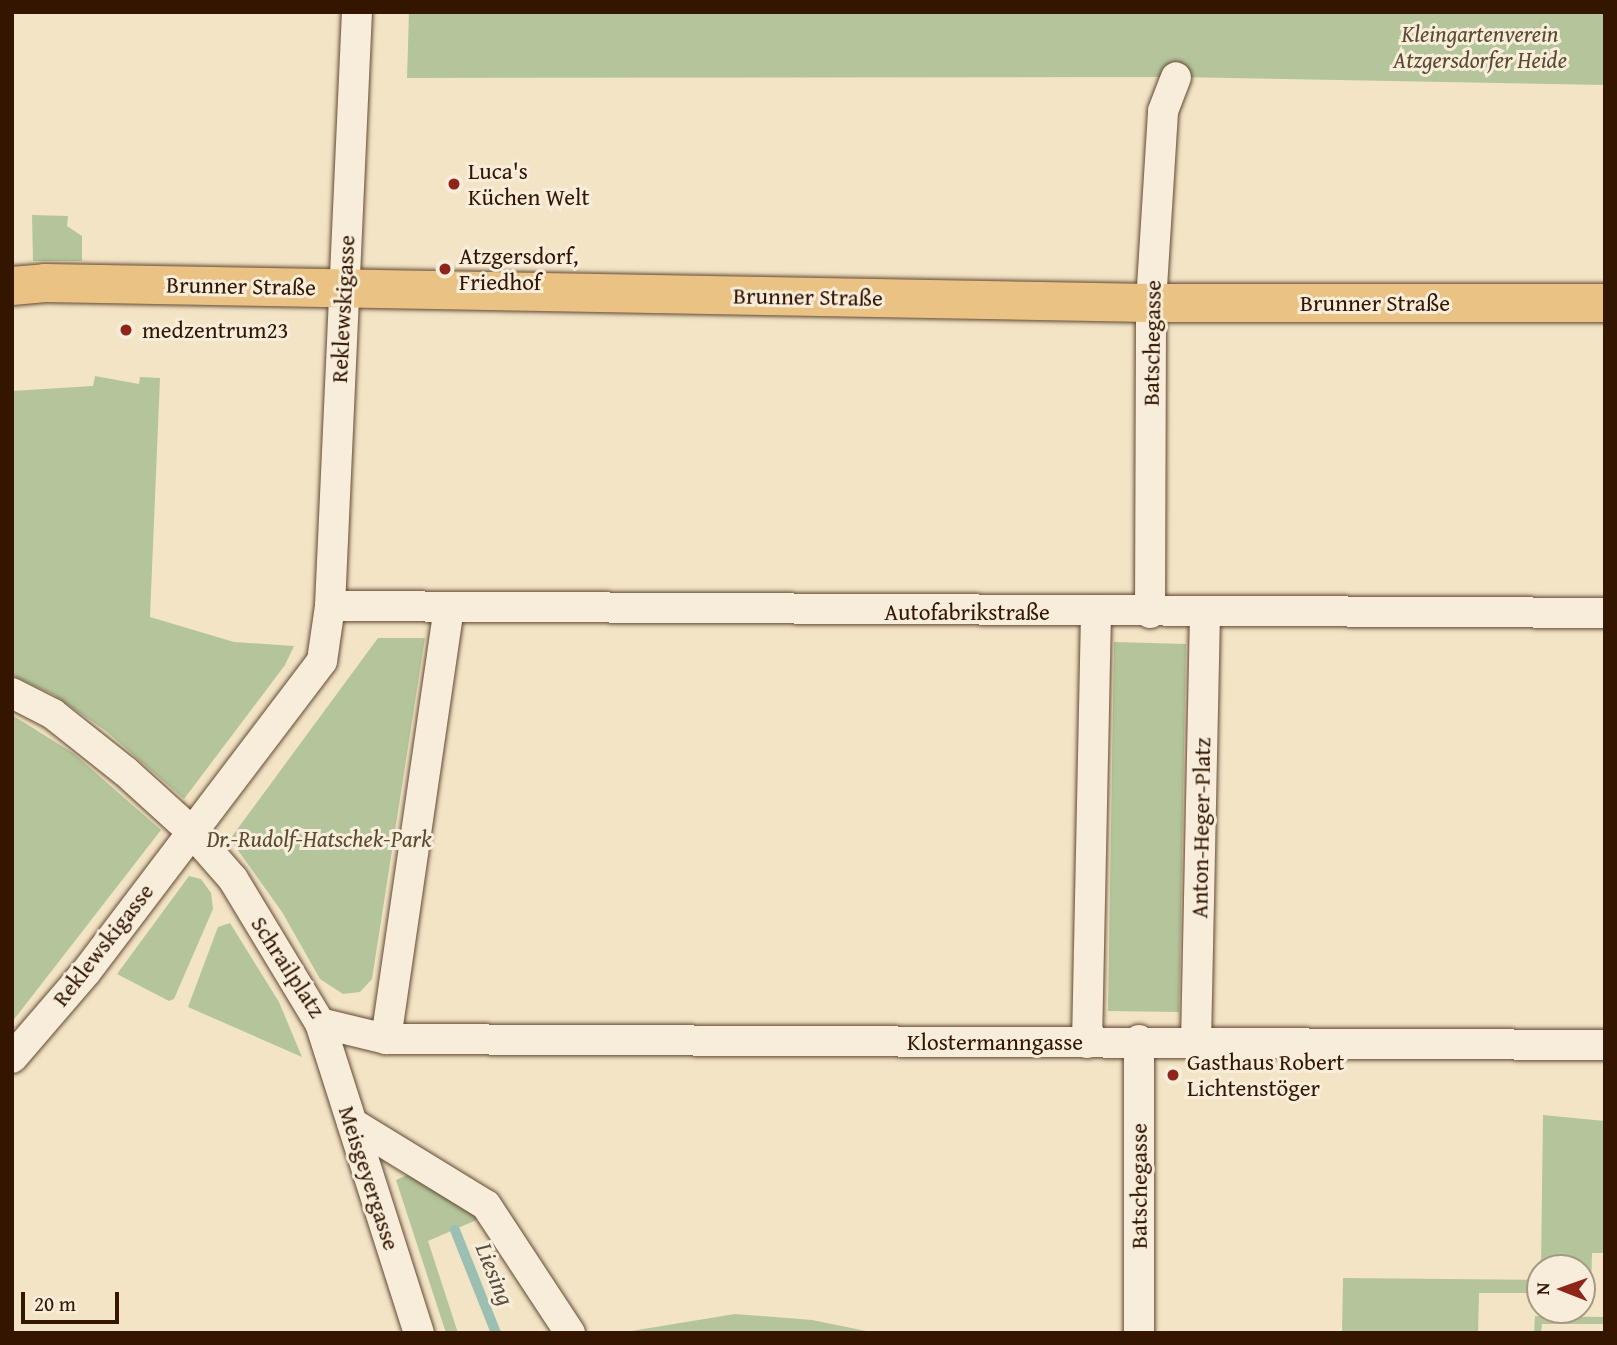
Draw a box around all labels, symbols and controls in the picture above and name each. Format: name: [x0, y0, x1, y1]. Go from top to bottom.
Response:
park label: Kleingartenverein Atzgersdorfer Heide: [1393, 20, 1567, 74]
place label: Luca's Küchen Welt: [468, 157, 590, 211]
marker: Luca's Küchen Welt: [446, 176, 462, 192]
street label: Reklewskigasse: [325, 234, 361, 384]
place label: Atzgersdorf, Friedhof: [459, 242, 578, 296]
marker: Atzgersdorf, Friedhof: [437, 261, 453, 277]
street label: Brunner Straße: [166, 271, 316, 301]
street label: Batschegasse: [1137, 280, 1167, 406]
street label: Brunner Straße: [733, 282, 883, 312]
street label: Brunner Straße: [1300, 289, 1450, 317]
place label: medzentrum23: [142, 316, 289, 344]
marker: medzentrum23: [116, 320, 136, 340]
street label: Autofabrikstraße: [884, 598, 1050, 626]
street label: Anton-Heger-Platz: [1186, 737, 1216, 919]
park label: Dr.-Rudolf-Hatschek-Park: [206, 825, 432, 853]
street label: Reklewskigasse: [47, 878, 159, 1012]
street label: Schrailplatz: [245, 911, 331, 1023]
street label: Klostermanngasse: [907, 1028, 1083, 1056]
place label: Gasthaus Robert Lichtenstöger: [1187, 1048, 1344, 1102]
marker: Gasthaus Robert Lichtenstöger: [1165, 1067, 1181, 1083]
street label: Meisgeyergasse: [333, 1102, 405, 1254]
street label: Batschegasse: [1125, 1123, 1153, 1249]
water label: Liesing: [470, 1239, 520, 1309]
north arrow: [1526, 1254, 1596, 1324]
scale bar: [24, 1278, 122, 1322]
text: N: [1528, 1282, 1556, 1295]
text: 20 m: [34, 1288, 76, 1319]

